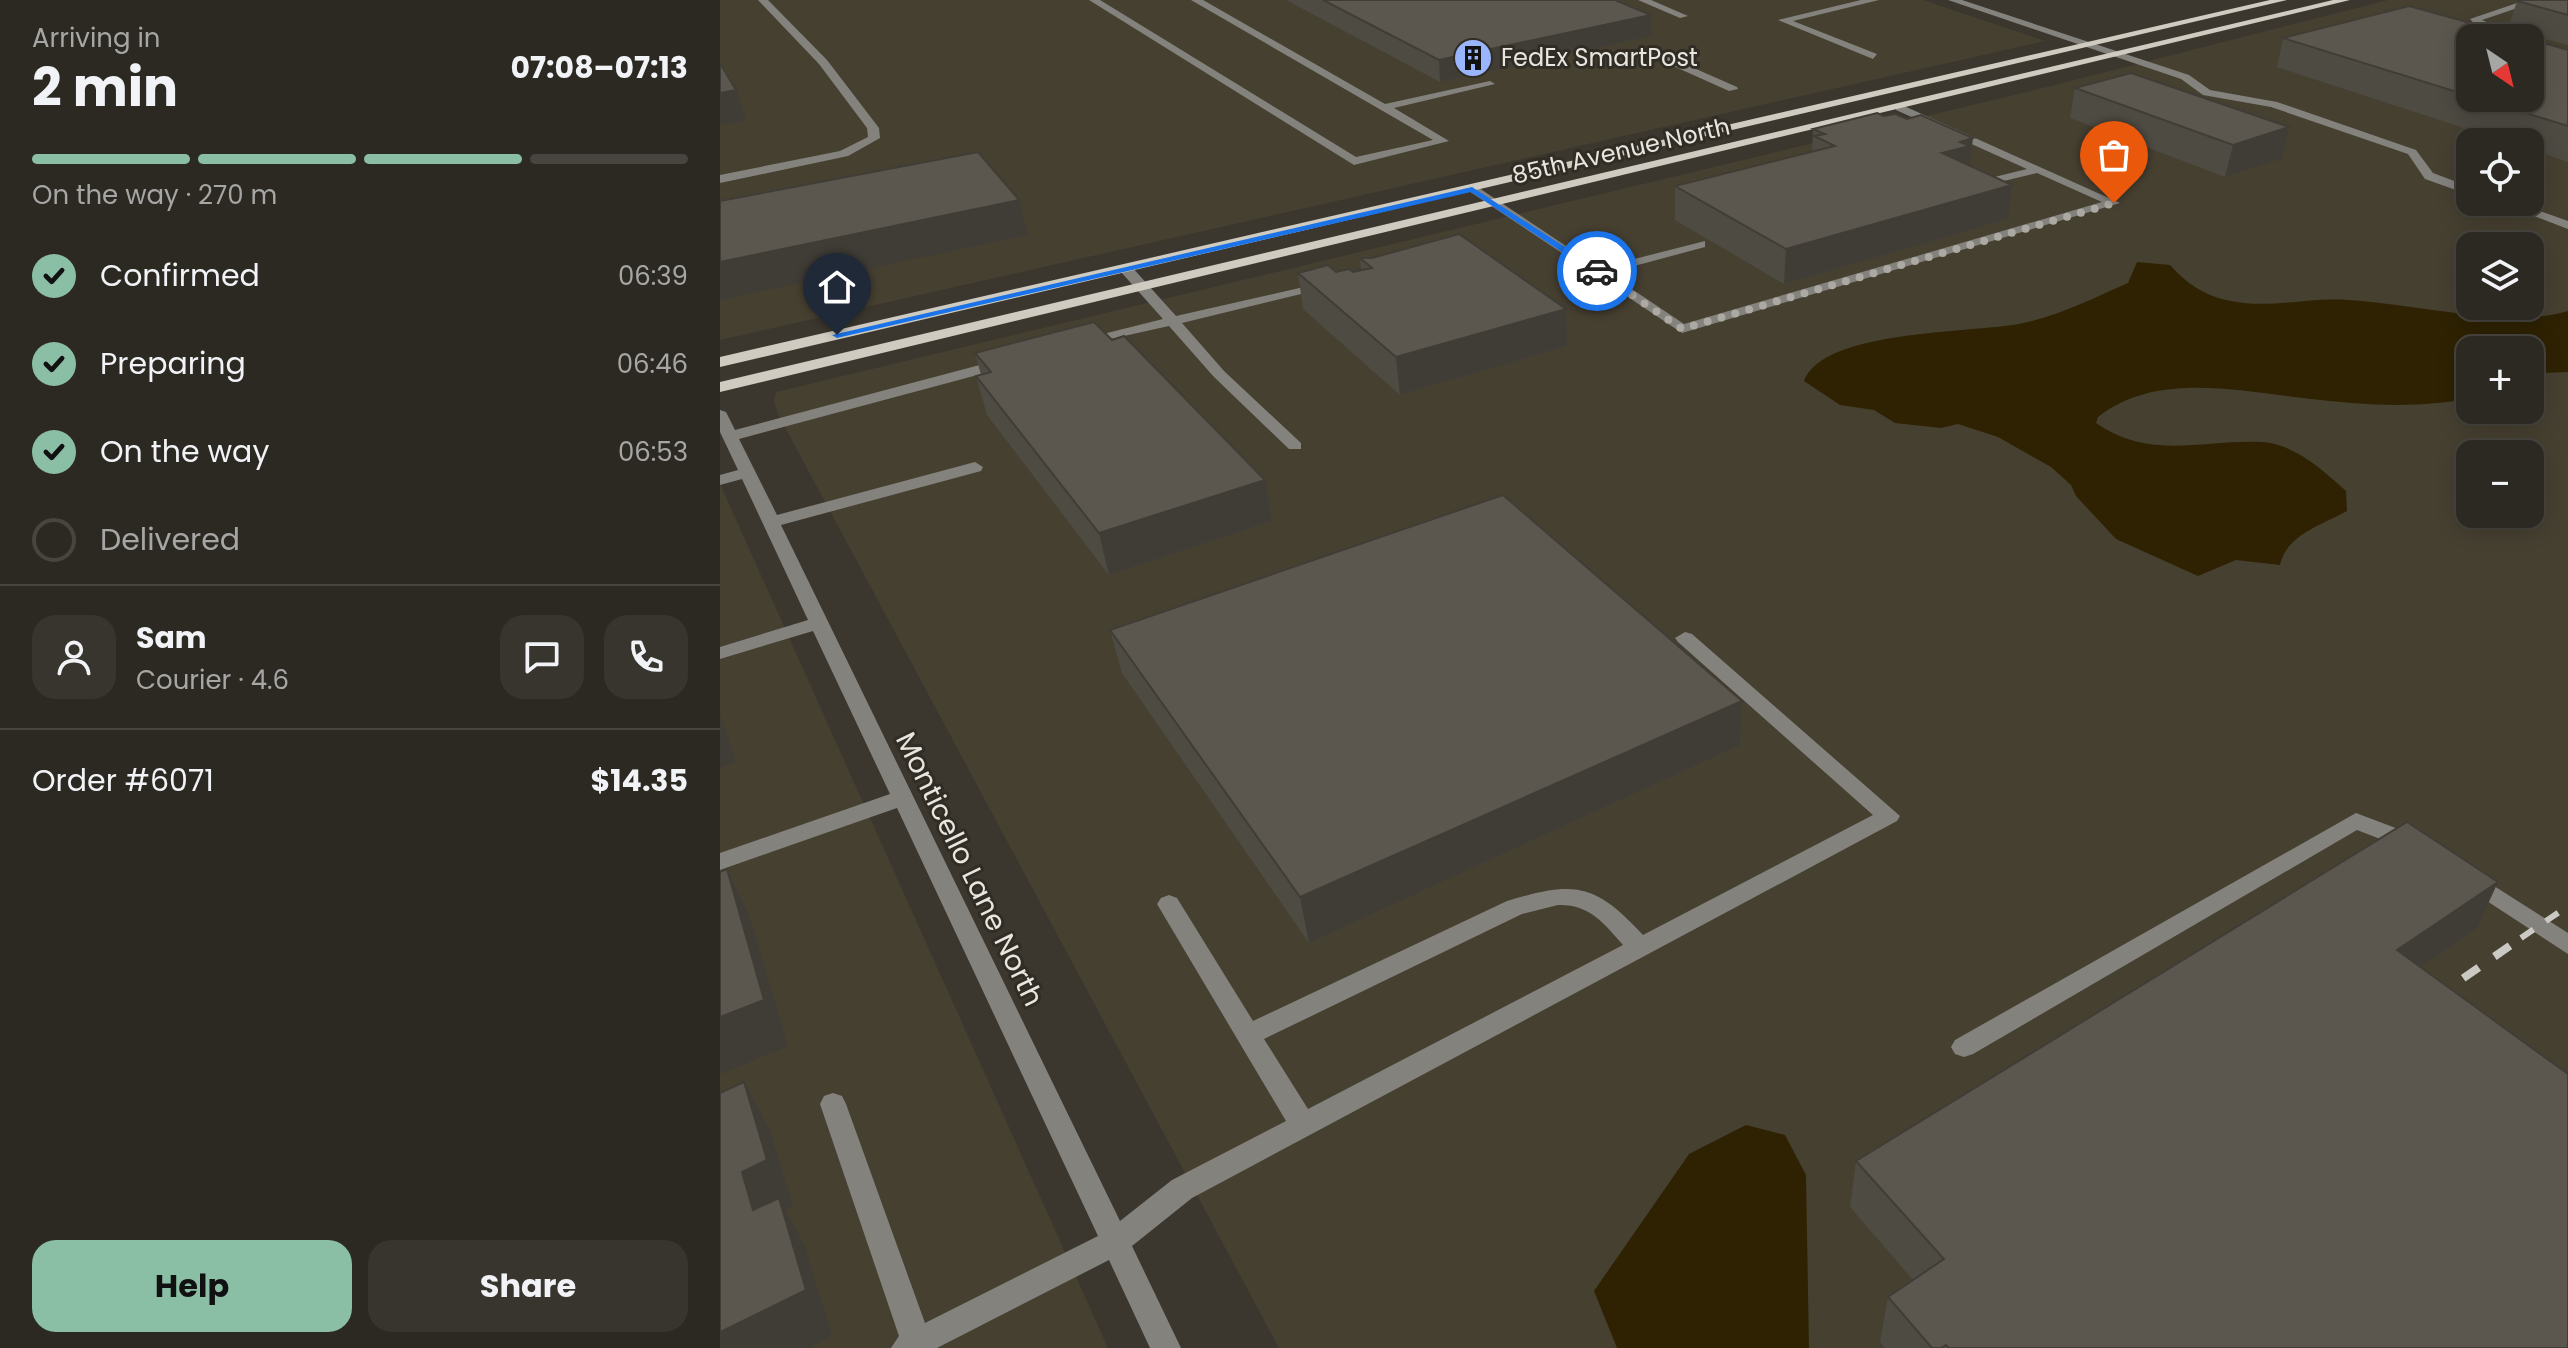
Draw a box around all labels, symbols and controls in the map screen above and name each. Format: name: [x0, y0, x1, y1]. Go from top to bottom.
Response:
text: Arriving in: [32, 20, 161, 56]
north arrow: [2456, 24, 2544, 112]
map controls: [2456, 24, 2544, 528]
building icon: FedEx SmartPost: [1452, 37, 1494, 79]
place label: FedEx SmartPost: [1501, 41, 1698, 74]
text: 07:08–07:13: [510, 46, 688, 89]
text: 2 min: [32, 51, 178, 124]
street label: 85th Avenue North: [1509, 109, 1733, 192]
pin: [2080, 121, 2148, 203]
button: locate: [2456, 128, 2544, 216]
icon: bag: [2092, 133, 2136, 177]
text: On the way · 270 m: [32, 177, 277, 213]
courier: [1557, 231, 1637, 311]
button: layers: [2456, 232, 2544, 320]
icon: car: [1575, 249, 1619, 293]
pin: [803, 253, 871, 335]
icon: check: [32, 254, 76, 298]
text: Confirmed: [100, 254, 260, 297]
text: 06:39: [618, 258, 688, 294]
icon: home: [815, 265, 859, 309]
button: +: [2456, 336, 2544, 424]
icon: check: [32, 342, 76, 386]
text: Preparing: [100, 342, 246, 385]
text: 06:46: [617, 346, 688, 382]
icon: check: [32, 430, 76, 474]
text: On the way: [100, 430, 269, 473]
text: 06:53: [618, 434, 688, 470]
button: −: [2456, 440, 2544, 528]
text: Delivered: [100, 518, 240, 561]
button: person: [32, 615, 116, 699]
button: chat: [500, 615, 584, 699]
button: phone: [604, 615, 688, 699]
text: Sam: [136, 616, 207, 659]
text: Courier · 4.6: [136, 662, 289, 698]
street label: Monticello Lane North: [886, 726, 1053, 1013]
text: Order #6071: [32, 759, 214, 802]
text: $14.35: [591, 759, 688, 802]
button: Help: [32, 1240, 352, 1332]
button: Share: [368, 1240, 688, 1332]

